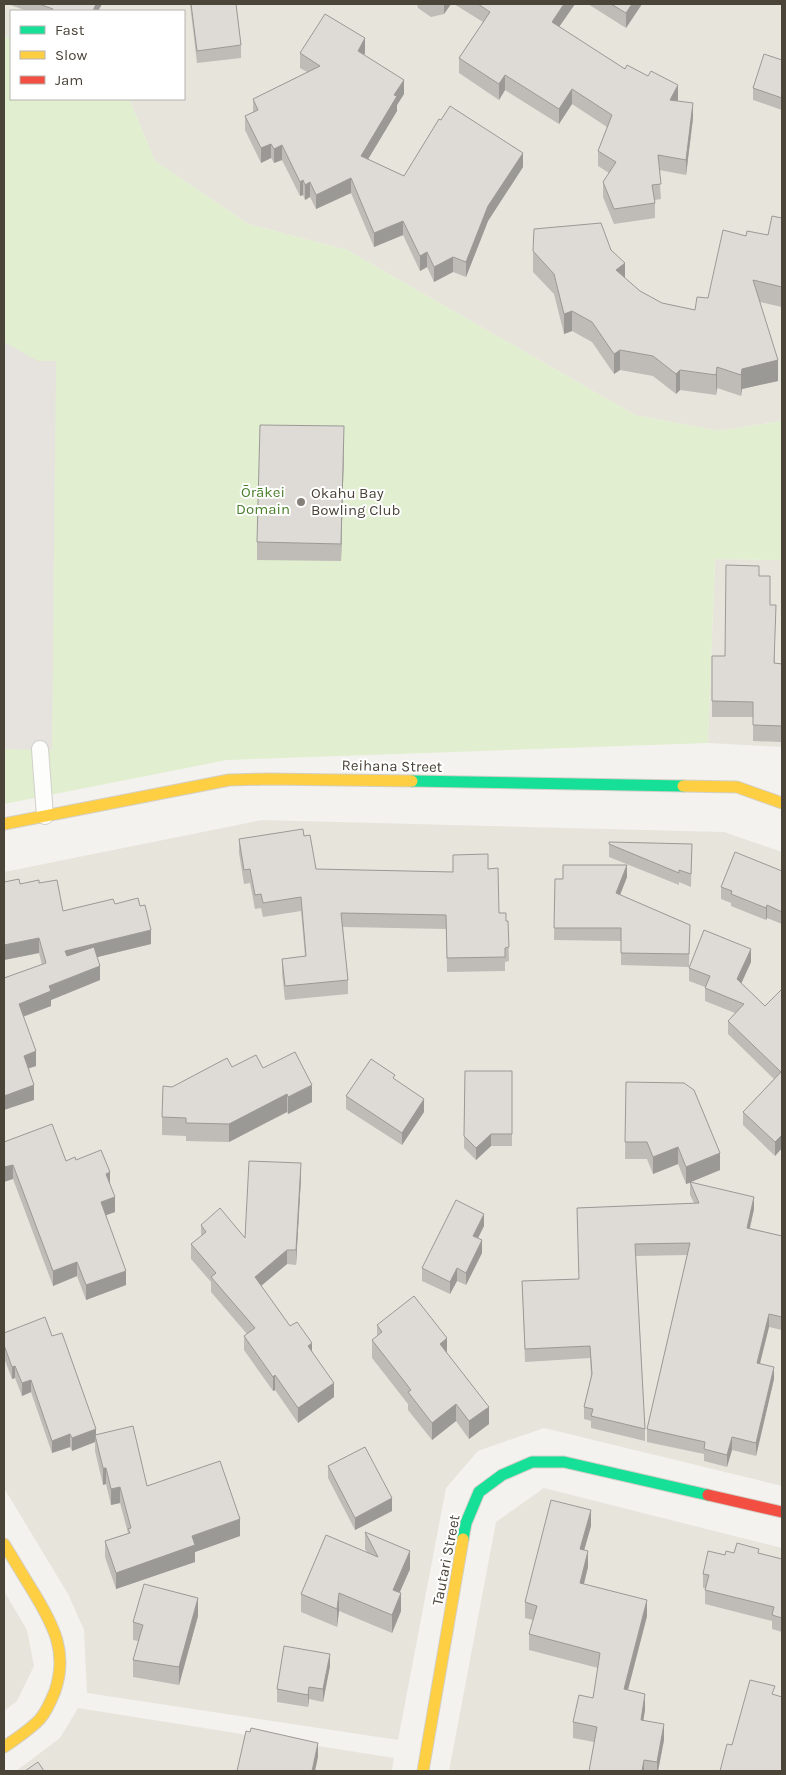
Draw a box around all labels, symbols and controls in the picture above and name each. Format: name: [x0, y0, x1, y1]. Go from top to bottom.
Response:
legend: [10, 10, 185, 100]
text: Fast: [55, 21, 85, 39]
text: Slow: [55, 46, 87, 64]
text: Jam: [55, 71, 83, 89]
park label: Ōrākei Domain: [236, 483, 290, 518]
place label: Okahu Bay Bowling Club: [311, 484, 401, 519]
marker: Okahu Bay Bowling Club: [295, 496, 307, 508]
street label: Reihana Street: [341, 756, 443, 776]
street label: Tautari Street: [428, 1513, 464, 1607]

